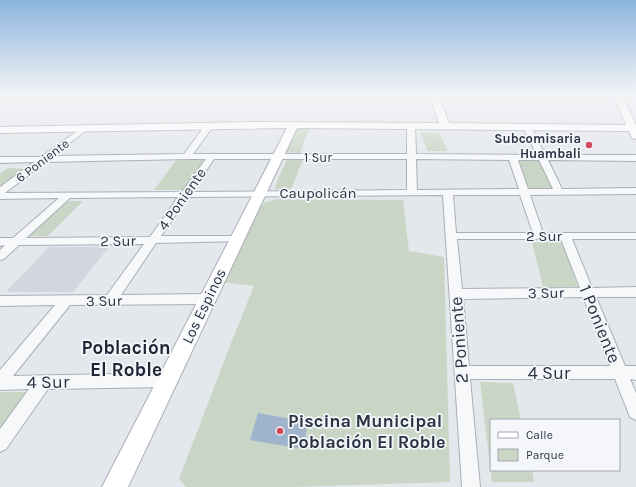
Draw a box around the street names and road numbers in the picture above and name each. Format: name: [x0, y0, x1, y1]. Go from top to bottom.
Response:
street label: 6 Poniente: [13, 135, 72, 185]
street label: 1 Sur: [304, 150, 332, 165]
street label: 4 Poniente: [154, 164, 210, 234]
street label: Caupolicán: [279, 184, 357, 202]
street label: 2 Sur: [526, 227, 562, 245]
street label: 2 Sur: [100, 232, 137, 250]
street label: Los Espinos: [178, 265, 230, 347]
street label: 1 Poniente: [574, 282, 626, 366]
street label: 3 Sur: [528, 284, 565, 302]
street label: 3 Sur: [86, 292, 123, 310]
street label: 2 Poniente: [445, 296, 473, 384]
street label: 4 Sur: [528, 362, 571, 384]
street label: 4 Sur: [26, 371, 70, 393]

